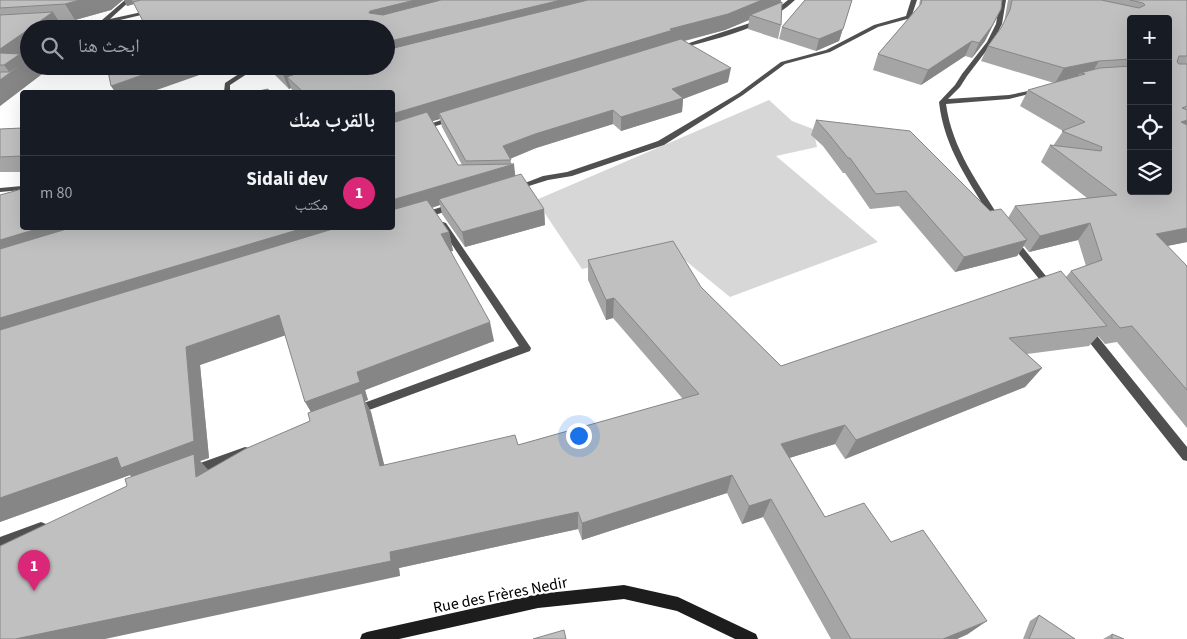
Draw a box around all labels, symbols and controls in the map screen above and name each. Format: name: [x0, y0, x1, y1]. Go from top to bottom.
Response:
map controls: [1127, 15, 1172, 195]
button: +: [1127, 15, 1172, 60]
search box: [20, 20, 395, 75]
text: ابحث هنا: [78, 33, 140, 60]
icon: search: [38, 34, 66, 62]
button: −: [1127, 60, 1172, 105]
text: بالقرب منك: [289, 105, 375, 135]
button: locate: [1127, 105, 1172, 150]
button: layers: [1127, 150, 1172, 195]
text: Sidali dev: [246, 166, 328, 193]
text: 80 m: [40, 182, 72, 204]
text: 1: [355, 182, 363, 204]
text: مكتب: [295, 194, 328, 216]
your location: [566, 423, 592, 449]
pin: 1: [18, 550, 50, 591]
street label: Rue des Frères Nedir: [431, 571, 570, 619]

